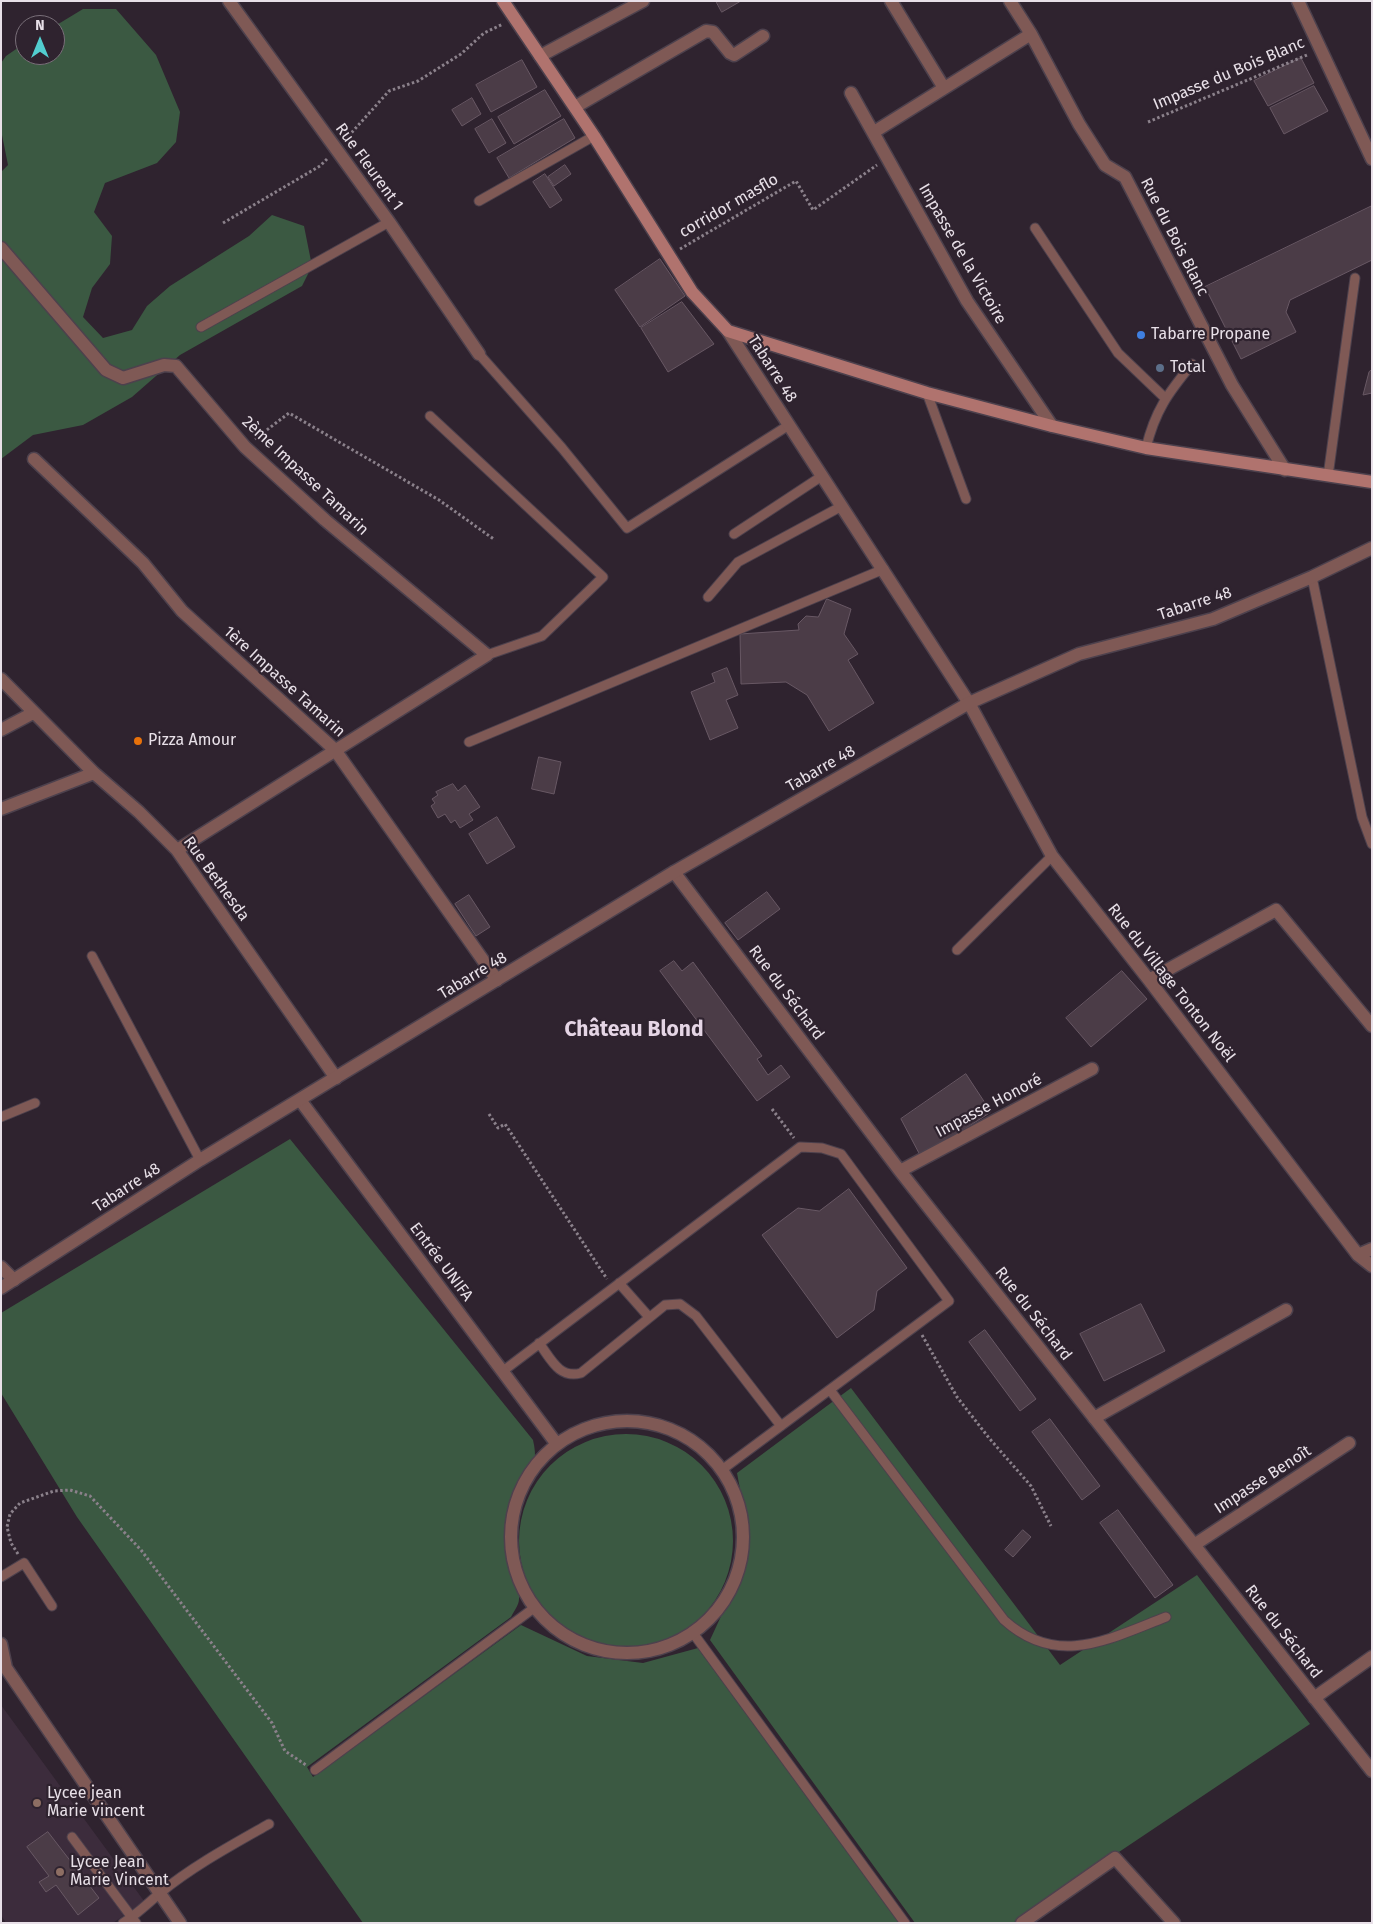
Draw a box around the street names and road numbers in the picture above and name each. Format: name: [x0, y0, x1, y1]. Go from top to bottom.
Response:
street label: Impasse du Bois Blanc: [1150, 33, 1308, 115]
street label: Rue Fleurent 1: [331, 120, 407, 214]
street label: corridor masflo: [676, 170, 782, 242]
street label: Rue du Bois Blanc: [1136, 175, 1212, 299]
street label: Impasse de la Victoire: [914, 180, 1010, 328]
street label: Tabarre 48: [743, 332, 801, 406]
street label: 2ème Impasse Tamarin: [238, 412, 372, 540]
street label: Tabarre 48: [1156, 583, 1234, 625]
street label: 1ère Impasse Tamarin: [219, 622, 349, 742]
street label: Tabarre 48: [783, 742, 859, 796]
street label: Rue Bethesda: [179, 833, 253, 925]
street label: Rue du Village Tonton Noël: [1103, 900, 1239, 1066]
street label: Rue du Séchard: [744, 942, 828, 1044]
street label: Tabarre 48: [435, 948, 511, 1004]
street label: Impasse Honoré: [933, 1070, 1045, 1142]
street label: Tabarre 48: [90, 1159, 164, 1217]
street label: Entrée UNIFA: [405, 1219, 477, 1305]
street label: Rue du Séchard: [990, 1263, 1076, 1365]
street label: Impasse Benoît: [1211, 1442, 1315, 1518]
street label: Rue du Séchard: [1240, 1581, 1326, 1683]

